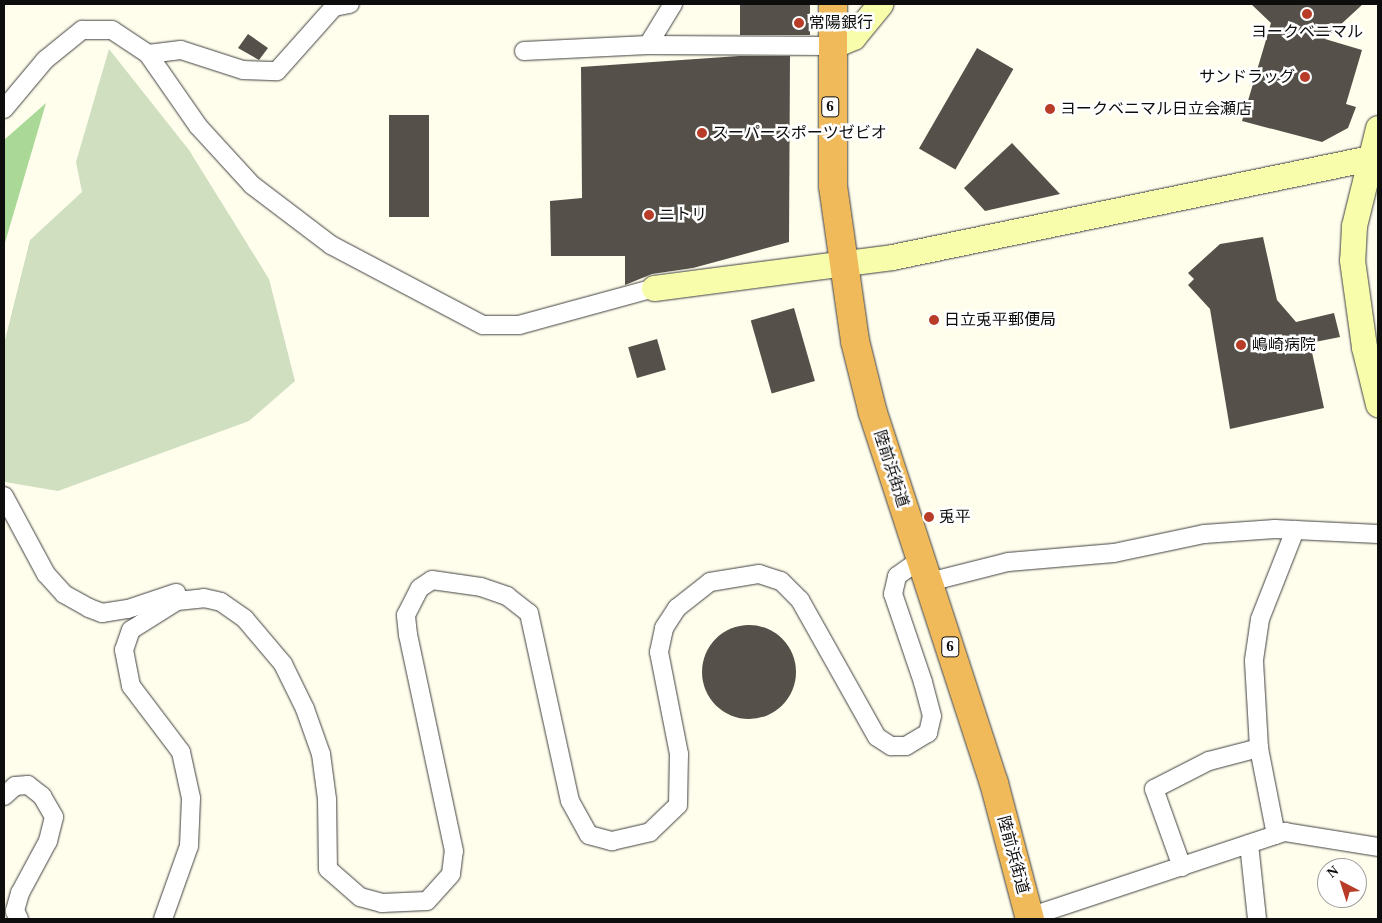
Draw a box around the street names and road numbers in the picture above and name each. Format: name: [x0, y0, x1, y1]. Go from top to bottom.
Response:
road number: 6: [821, 94, 839, 120]
street label: 陸前浜街道: [870, 428, 912, 510]
road number: 6: [941, 634, 959, 660]
street label: 陸前浜街道: [993, 814, 1033, 896]

